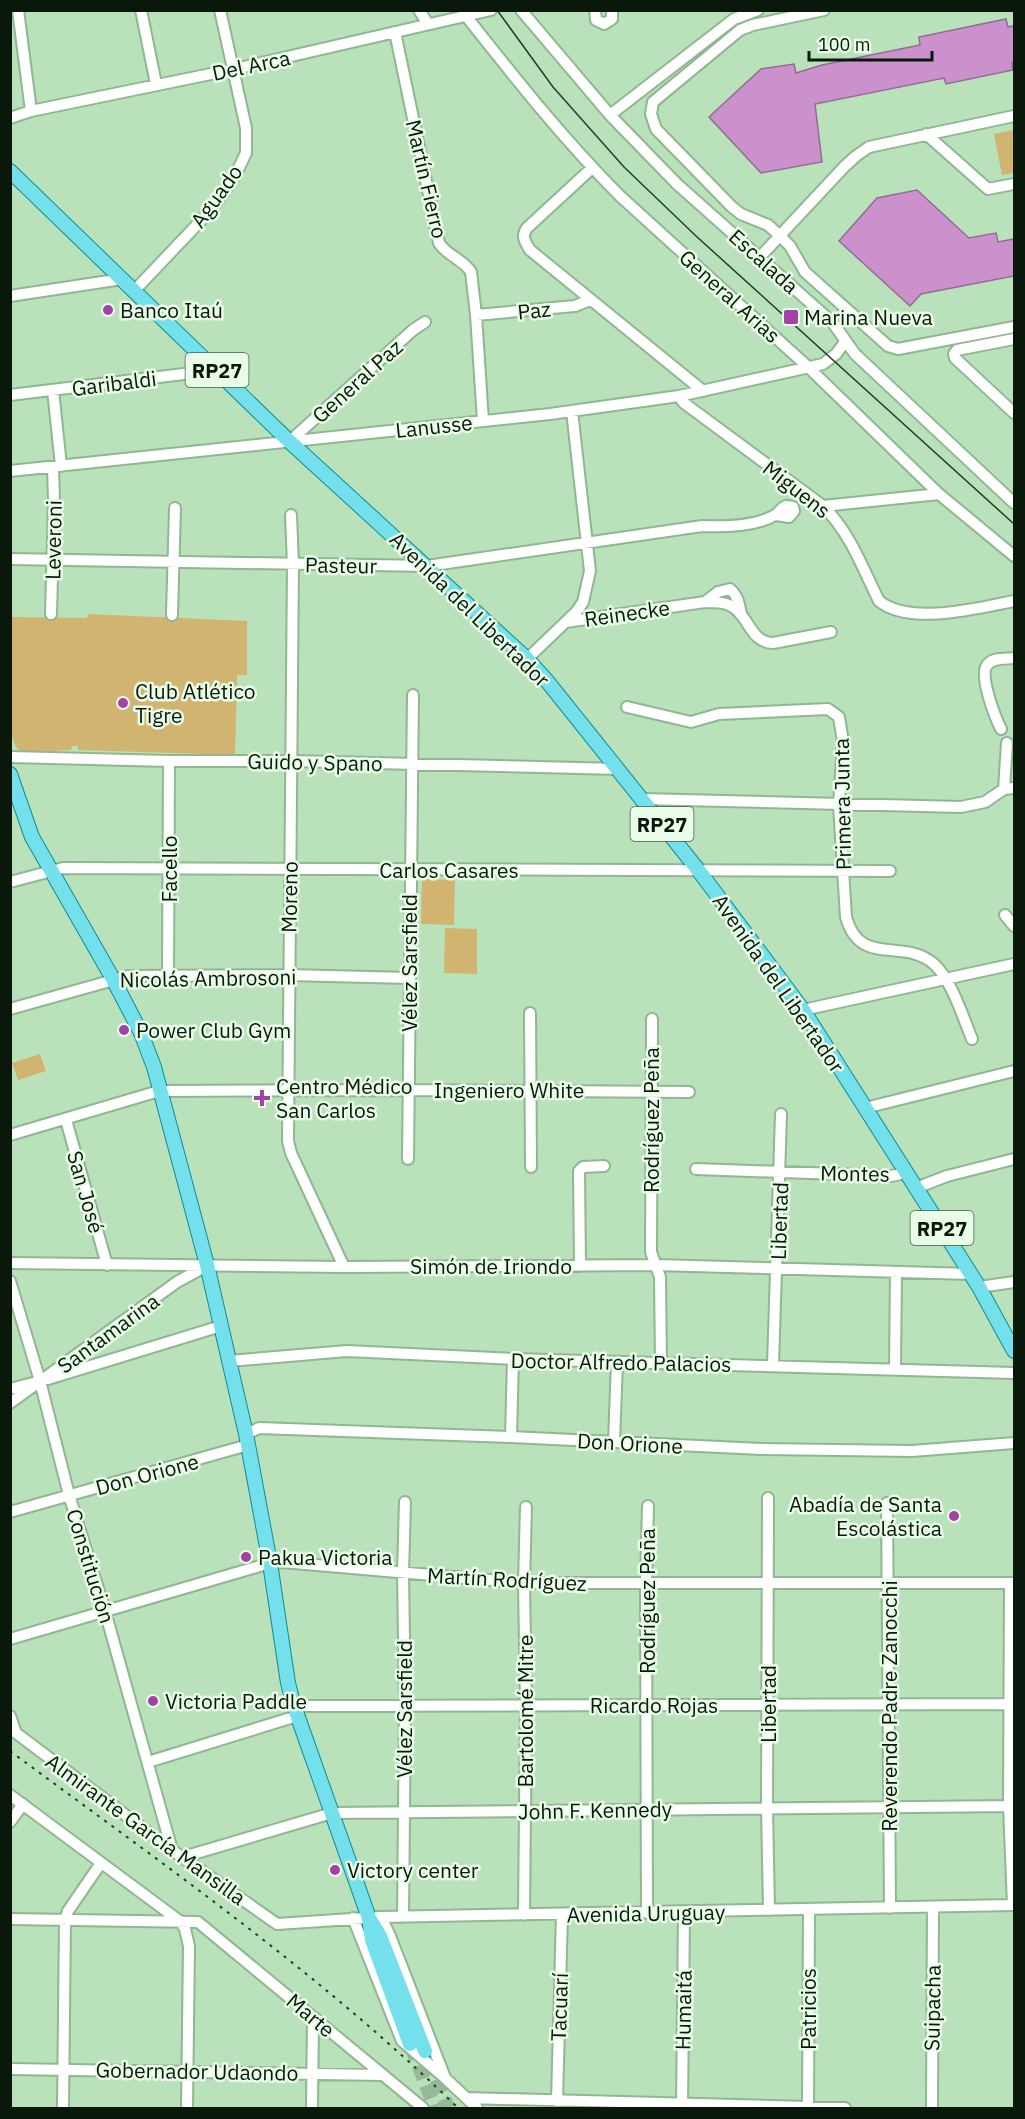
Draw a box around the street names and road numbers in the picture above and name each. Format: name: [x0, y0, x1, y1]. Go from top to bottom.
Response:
street label: Del Arca: [209, 43, 293, 87]
street label: Martín Fierro: [400, 117, 454, 241]
street label: Aguado: [184, 159, 248, 233]
street label: Escalada: [723, 222, 805, 300]
street label: General Arias: [673, 243, 787, 349]
street label: Paz: [516, 294, 552, 326]
street label: General Paz: [306, 333, 408, 429]
road number: RP27: [186, 353, 248, 387]
street label: Garibaldi: [70, 364, 158, 402]
street label: Lanusse: [394, 408, 474, 444]
street label: Miguens: [757, 454, 837, 524]
street label: Leveroni: [38, 500, 68, 580]
street label: Avenida del Libertador: [384, 525, 556, 693]
street label: Pasteur: [305, 550, 378, 580]
street label: Reinecke: [582, 593, 672, 633]
street label: Primera Junta: [827, 738, 857, 870]
street label: Guido y Spano: [247, 747, 383, 777]
road number: RP27: [630, 807, 694, 841]
street label: Facello: [155, 835, 183, 903]
street label: Carlos Casares: [379, 856, 519, 884]
street label: Moreno: [274, 861, 304, 933]
street label: Avenida del Libertador: [707, 888, 851, 1078]
street label: Vélez Sarsfield: [395, 894, 423, 1032]
street label: Nicolás Ambrosoni: [119, 962, 297, 994]
street label: Rodríguez Peña: [637, 1047, 665, 1193]
street label: Ingeniero White: [434, 1076, 584, 1104]
street label: San José: [61, 1148, 111, 1236]
street label: Montes: [820, 1158, 890, 1188]
street label: Libertad: [764, 1182, 794, 1260]
road number: RP27: [910, 1211, 974, 1245]
street label: Simón de Iriondo: [410, 1252, 572, 1280]
street label: Santamarina: [51, 1287, 165, 1379]
street label: Doctor Alfredo Palacios: [510, 1346, 732, 1378]
street label: Don Orione: [576, 1426, 684, 1460]
street label: Don Orione: [92, 1447, 202, 1501]
street label: Constitución: [60, 1505, 122, 1627]
street label: Rodríguez Peña: [633, 1528, 661, 1674]
street label: Martín Rodríguez: [427, 1561, 588, 1597]
street label: Reverendo Padre Zanocchi: [875, 1580, 903, 1832]
street label: Bartolomé Mitre: [511, 1635, 539, 1787]
street label: Vélez Sarsfield: [390, 1640, 418, 1778]
street label: Libertad: [754, 1665, 782, 1743]
street label: Ricardo Rojas: [590, 1691, 718, 1719]
street label: Almirante García Mansilla: [40, 1747, 252, 1911]
street label: John F. Kennedy: [518, 1795, 673, 1825]
street label: Avenida Uruguay: [566, 1898, 726, 1928]
street label: Suipacha: [917, 1965, 947, 2051]
street label: Patricios: [794, 1968, 822, 2050]
street label: Humaitá: [668, 1970, 698, 2050]
street label: Tacuarí: [544, 1972, 574, 2042]
street label: Marte: [281, 1987, 341, 2043]
street label: Gobernador Udaondo: [95, 2055, 299, 2087]

